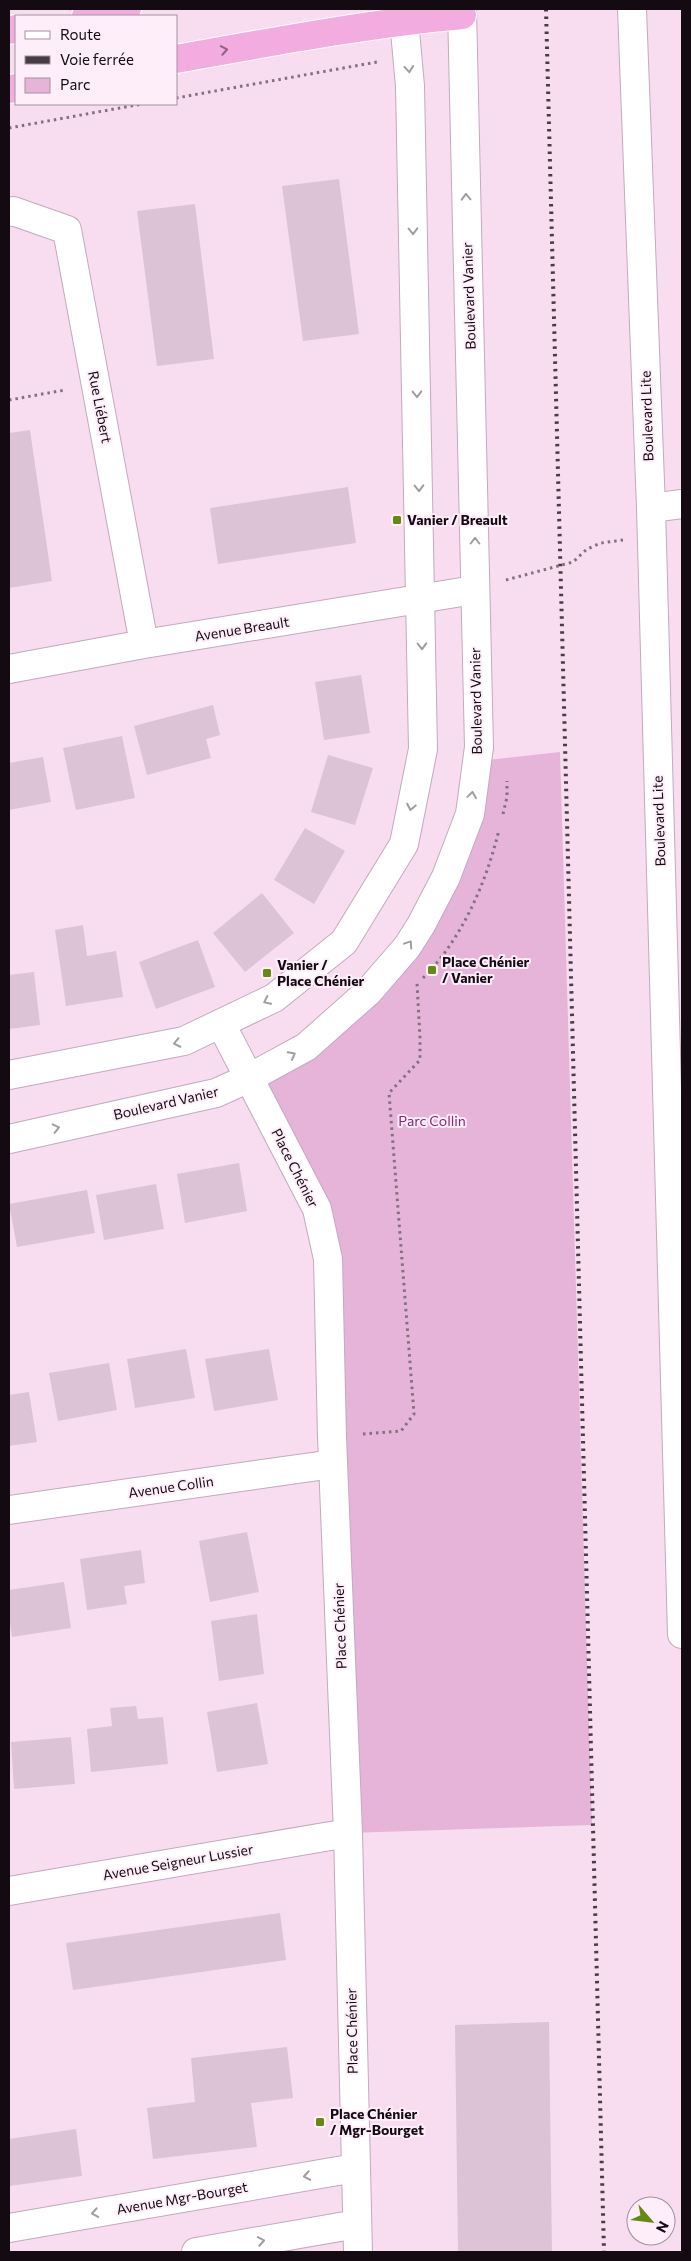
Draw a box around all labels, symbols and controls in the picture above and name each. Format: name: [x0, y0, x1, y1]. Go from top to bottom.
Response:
legend: [15, 15, 178, 105]
text: Route: [60, 25, 101, 43]
one-way arrow: [220, 46, 229, 56]
text: Voie ferrée: [60, 50, 134, 68]
one-way arrow: [403, 65, 414, 73]
text: Parc: [60, 75, 90, 93]
one-way arrow: [461, 192, 471, 200]
one-way arrow: [408, 227, 419, 235]
street label: Boulevard Vanier: [458, 242, 479, 350]
street label: Rue Liébert: [85, 369, 116, 445]
street label: Boulevard Lite: [636, 370, 657, 462]
one-way arrow: [412, 390, 422, 398]
one-way arrow: [414, 484, 424, 492]
place label: Vanier / Breault: [407, 511, 508, 528]
marker: Vanier / Breault: [391, 514, 403, 526]
one-way arrow: [470, 537, 480, 545]
street label: Avenue Breault: [193, 613, 291, 644]
one-way arrow: [417, 642, 427, 650]
street label: Boulevard Vanier: [466, 647, 485, 755]
street label: Boulevard Lite: [648, 775, 669, 867]
one-way arrow: [467, 791, 477, 800]
one-way arrow: [406, 803, 417, 812]
one-way arrow: [402, 940, 412, 949]
place label: Place Chénier / Vanier: [442, 953, 530, 986]
place label: Vanier / Place Chénier: [277, 956, 365, 989]
marker: Place Chénier / Vanier: [426, 964, 438, 976]
marker: Vanier / Place Chénier: [261, 967, 273, 979]
one-way arrow: [263, 995, 272, 1005]
one-way arrow: [172, 1037, 181, 1047]
one-way arrow: [286, 1051, 295, 1061]
street label: Boulevard Vanier: [112, 1082, 220, 1123]
park label: Parc Collin: [398, 1112, 466, 1129]
one-way arrow: [52, 1124, 61, 1134]
street label: Place Chénier: [268, 1125, 323, 1210]
street label: Avenue Collin: [127, 1472, 215, 1501]
street label: Place Chénier: [329, 1582, 350, 1669]
street label: Avenue Seigneur Lussier: [101, 1840, 255, 1883]
street label: Place Chénier: [342, 1987, 361, 2074]
place label: Place Chénier / Mgr-Bourget: [330, 2105, 424, 2138]
marker: Place Chénier / Mgr-Bourget: [314, 2116, 326, 2128]
one-way arrow: [303, 2171, 312, 2181]
street label: Avenue Mgr-Bourget: [115, 2178, 249, 2217]
north arrow: [626, 2196, 676, 2246]
one-way arrow: [91, 2207, 100, 2217]
text: N: [653, 2219, 673, 2236]
one-way arrow: [257, 2236, 266, 2246]

